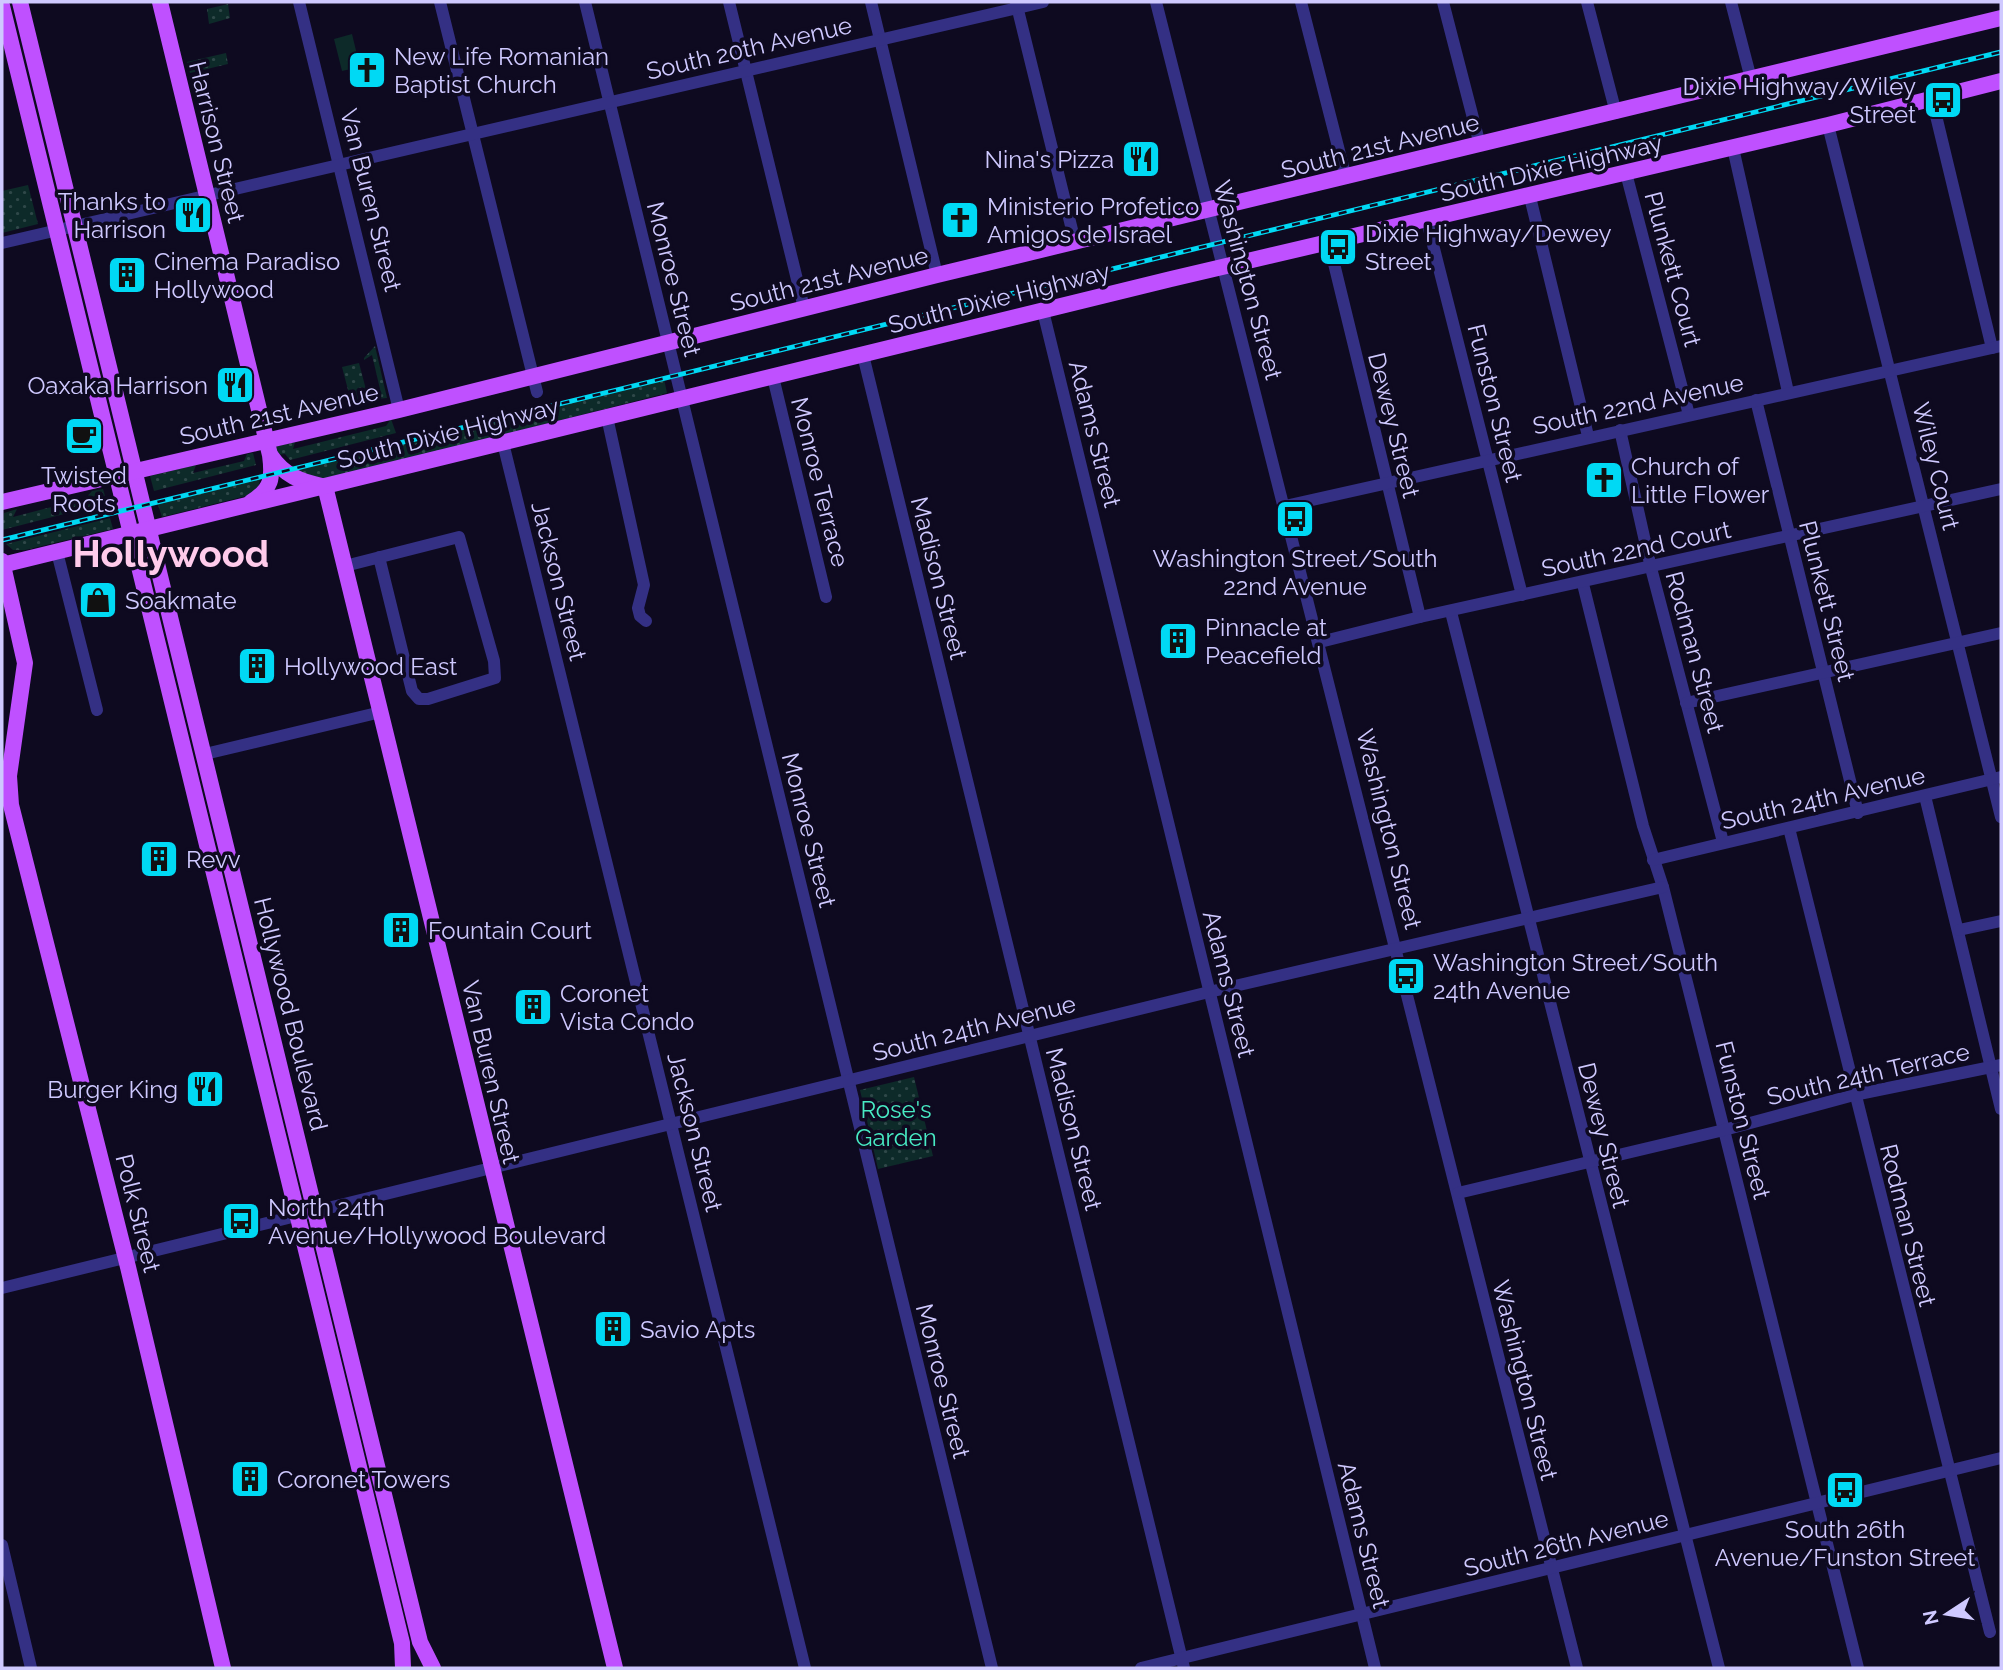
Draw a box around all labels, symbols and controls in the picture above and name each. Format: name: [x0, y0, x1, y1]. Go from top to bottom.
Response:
street label: South 20th Avenue: [643, 10, 855, 86]
place label: New Life Romanian Baptist Church: [394, 42, 609, 99]
church icon: New Life Romanian Baptist Church: [346, 49, 388, 91]
street label: Harrison Street: [183, 58, 251, 226]
place label: Dixie Highway/Wiley Street: [1683, 72, 1916, 129]
bus stop icon: Dixie Highway/Wiley Street: [1922, 79, 1964, 121]
street label: Van Buren Street: [334, 106, 408, 294]
street label: South 21st Avenue: [1278, 107, 1482, 185]
street label: South Dixie Highway: [1437, 128, 1665, 208]
restaurant icon: Nina's Pizza: [1120, 138, 1162, 180]
place label: Nina's Pizza: [984, 145, 1114, 174]
street label: Washington Street: [1207, 177, 1289, 383]
place label: Thanks to Harrison: [58, 187, 166, 244]
street label: Plunkett Court: [1638, 188, 1708, 350]
place label: Ministerio Profetico Amigos de Israel: [987, 192, 1199, 249]
restaurant icon: Thanks to Harrison: [172, 194, 214, 236]
street label: Monroe Street: [641, 199, 707, 359]
church icon: Ministerio Profetico Amigos de Israel: [939, 199, 981, 241]
place label: Dixie Highway/Dewey Street: [1365, 219, 1612, 276]
bus stop icon: Dixie Highway/Dewey Street: [1317, 226, 1359, 268]
street label: South 21st Avenue: [727, 240, 931, 318]
place label: Cinema Paradiso Hollywood: [154, 247, 340, 304]
building icon: Cinema Paradiso Hollywood: [106, 254, 148, 296]
street label: South Dixie Highway: [885, 256, 1113, 340]
street label: Funston Street: [1461, 321, 1529, 485]
street label: Dewey Street: [1362, 349, 1426, 501]
street label: Adams Street: [1063, 358, 1127, 510]
restaurant icon: Oaxaka Harrison: [214, 364, 256, 406]
street label: South 22nd Avenue: [1530, 367, 1746, 441]
place label: Oaxaka Harrison: [27, 371, 208, 400]
street label: South 21st Avenue: [177, 377, 381, 451]
street label: South Dixie Highway: [334, 391, 562, 475]
street label: Monroe Terrace: [785, 394, 855, 570]
street label: Wiley Court: [1906, 399, 1966, 533]
cafe icon: Twisted Roots: [63, 415, 105, 457]
place label: Church of Little Flower: [1631, 452, 1770, 509]
church icon: Church of Little Flower: [1583, 459, 1625, 501]
place label: Twisted Roots: [41, 461, 127, 518]
street label: Madison Street: [905, 494, 973, 662]
street label: Jackson Street: [525, 498, 593, 664]
bus stop icon: Washington Street/South 22nd Avenue: [1274, 498, 1316, 540]
street label: South 22nd Court: [1539, 515, 1733, 583]
street label: Plunkett Street: [1793, 518, 1861, 684]
district label: Hollywood: [73, 531, 269, 576]
place label: Washington Street/South 22nd Avenue: [1153, 544, 1437, 601]
street label: Rodman Street: [1659, 568, 1731, 736]
shop icon: Soakmate: [77, 579, 119, 621]
place label: Soakmate: [125, 586, 237, 615]
place label: Pinnacle at Peacefield: [1205, 613, 1327, 670]
building icon: Pinnacle at Peacefield: [1157, 620, 1199, 662]
building icon: Hollywood East: [236, 645, 278, 687]
place label: Hollywood East: [284, 652, 457, 681]
street label: Washington Street: [1350, 726, 1428, 932]
street label: Monroe Street: [776, 750, 842, 910]
street label: South 24th Avenue: [1718, 760, 1928, 836]
building icon: Revv: [138, 838, 180, 880]
place label: Revv: [186, 845, 241, 874]
street label: Hollywood Boulevard: [248, 894, 334, 1134]
street label: Adams Street: [1197, 908, 1261, 1060]
building icon: Fountain Court: [380, 909, 422, 951]
place label: Fountain Court: [428, 916, 592, 945]
place label: Washington Street/South 24th Avenue: [1433, 948, 1718, 1005]
bus stop icon: Washington Street/South 24th Avenue: [1385, 955, 1427, 997]
street label: Van Buren Street: [456, 978, 526, 1166]
place label: Coronet Vista Condo: [560, 979, 694, 1036]
building icon: Coronet Vista Condo: [512, 986, 554, 1028]
street label: South 24th Avenue: [869, 989, 1079, 1067]
street label: South 24th Terrace: [1764, 1037, 1972, 1111]
street label: Funston Street: [1709, 1038, 1777, 1202]
street label: Madison Street: [1040, 1045, 1108, 1213]
street label: Jackson Street: [661, 1049, 729, 1215]
street label: Dewey Street: [1572, 1059, 1636, 1211]
restaurant icon: Burger King: [184, 1068, 226, 1110]
place label: Burger King: [47, 1075, 178, 1104]
park label: Rose's Garden: [855, 1095, 937, 1152]
street label: Rodman Street: [1874, 1141, 1942, 1309]
street label: Polk Street: [109, 1151, 167, 1275]
place label: North 24th Avenue/Hollywood Boulevard: [268, 1193, 606, 1250]
bus stop icon: North 24th Avenue/Hollywood Boulevard: [220, 1200, 262, 1242]
street label: Washington Street: [1486, 1277, 1564, 1483]
street label: Monroe Street: [910, 1301, 976, 1461]
building icon: Savio Apts: [592, 1308, 634, 1350]
place label: Savio Apts: [640, 1315, 755, 1344]
building icon: Coronet Towers: [229, 1458, 271, 1500]
street label: Adams Street: [1332, 1459, 1396, 1611]
place label: Coronet Towers: [277, 1465, 450, 1494]
bus stop icon: South 26th Avenue/Funston Street: [1824, 1469, 1866, 1511]
street label: South 26th Avenue: [1461, 1504, 1671, 1582]
place label: South 26th Avenue/Funston Street: [1715, 1515, 1975, 1572]
north arrow: [1912, 1579, 1982, 1649]
text: N: [1918, 1608, 1943, 1627]

